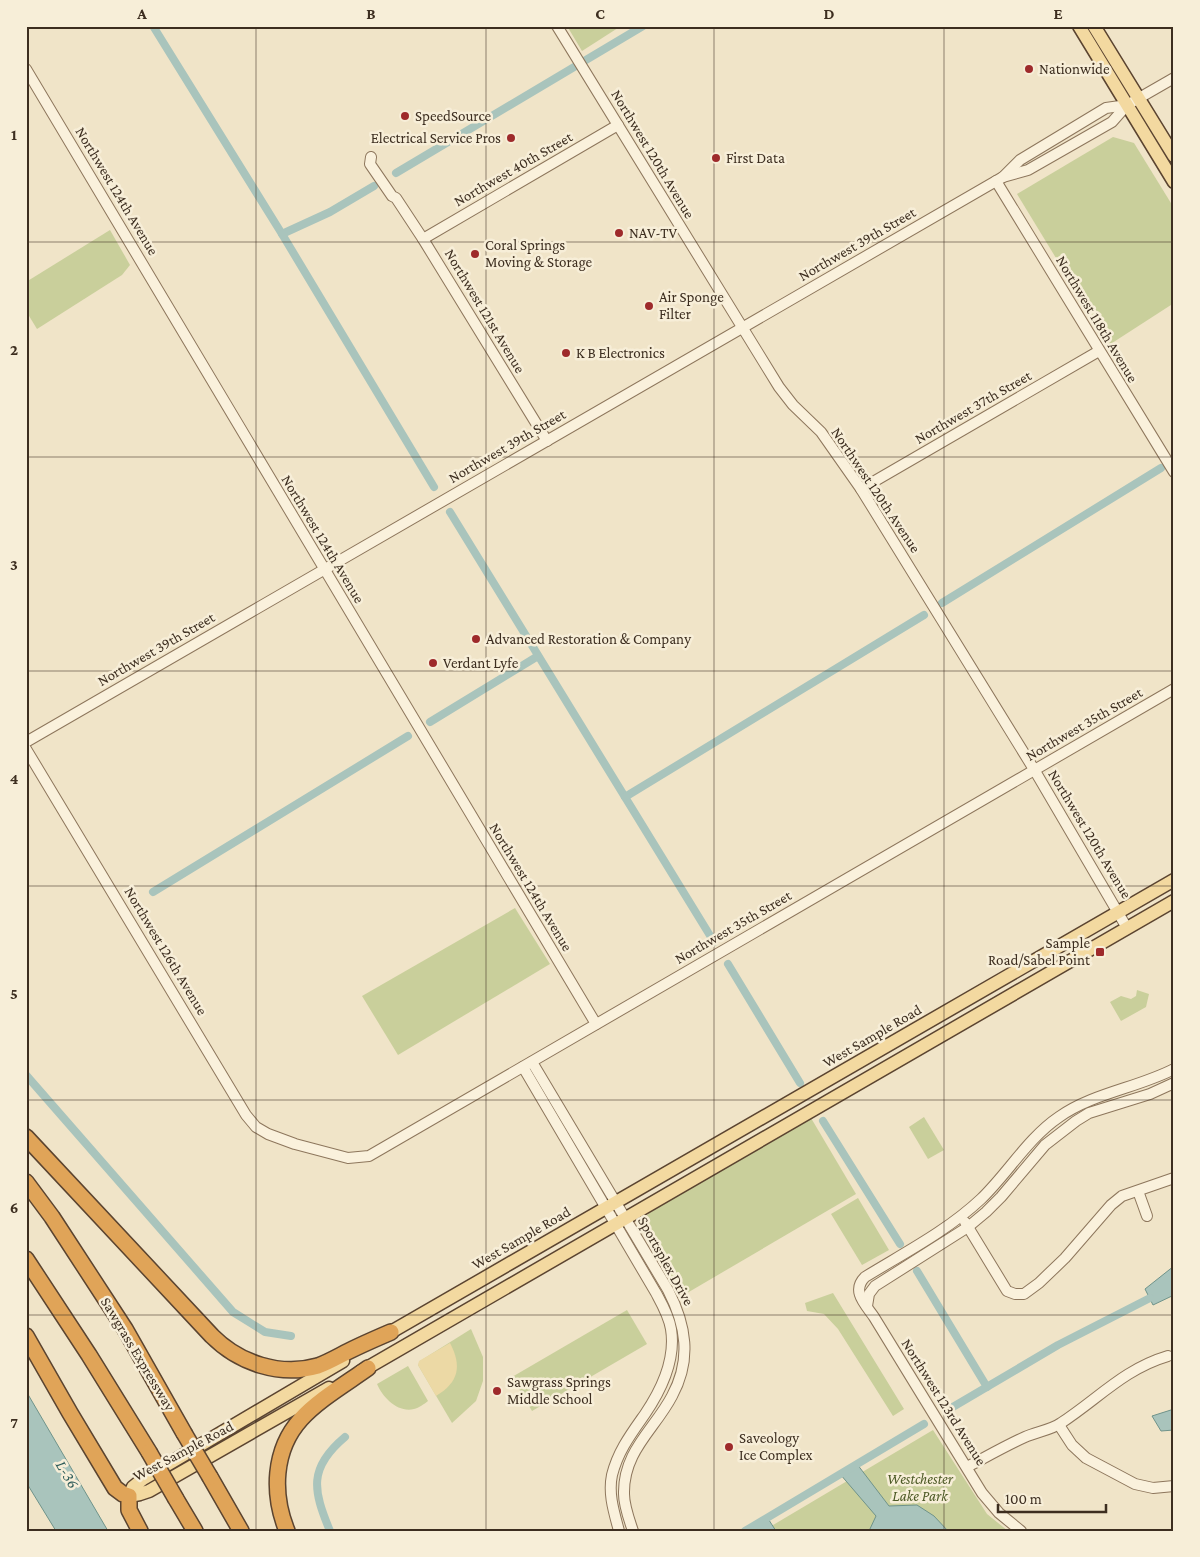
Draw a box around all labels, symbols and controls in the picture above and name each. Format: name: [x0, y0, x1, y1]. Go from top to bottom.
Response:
text: A: [136, 5, 147, 22]
text: B: [366, 5, 376, 22]
text: C: [595, 5, 605, 22]
text: D: [823, 5, 835, 22]
text: E: [1053, 5, 1063, 22]
place label: Nationwide: [1039, 61, 1110, 77]
marker: Nationwide: [1023, 63, 1035, 75]
street label: Northwest 120th Avenue: [608, 87, 698, 222]
place label: SpeedSource: [415, 108, 492, 125]
marker: SpeedSource: [399, 110, 411, 122]
street label: Northwest 124th Avenue: [72, 124, 162, 258]
text: 1: [11, 126, 17, 143]
street label: Northwest 40th Street: [451, 128, 576, 209]
place label: Electrical Service Pros: [371, 130, 501, 146]
marker: Electrical Service Pros: [505, 132, 517, 144]
place label: First Data: [726, 150, 785, 166]
marker: First Data: [710, 152, 722, 164]
street label: Northwest 39th Street: [796, 203, 919, 284]
place label: NAV-TV: [629, 225, 678, 241]
marker: NAV-TV: [613, 227, 625, 239]
place label: Coral Springs Moving & Storage: [485, 237, 593, 271]
street label: Northwest 121st Avenue: [442, 246, 529, 376]
marker: Coral Springs Moving & Storage: [469, 248, 481, 260]
street label: Northwest 118th Avenue: [1053, 253, 1141, 385]
place label: Air Sponge Filter: [659, 289, 724, 322]
marker: Air Sponge Filter: [643, 300, 655, 312]
text: 2: [10, 341, 18, 358]
place label: K B Electronics: [576, 345, 665, 361]
marker: K B Electronics: [560, 347, 572, 359]
street label: Northwest 37th Street: [912, 367, 1035, 447]
street label: Northwest 39th Street: [446, 405, 569, 486]
street label: Northwest 120th Avenue: [828, 424, 924, 556]
street label: Northwest 124th Avenue: [278, 472, 368, 606]
text: 3: [10, 556, 18, 573]
street label: Northwest 39th Street: [95, 608, 218, 689]
place label: Advanced Restoration & Company: [486, 631, 691, 648]
marker: Advanced Restoration & Company: [470, 633, 482, 645]
place label: Verdant Lyfe: [443, 655, 519, 672]
marker: Verdant Lyfe: [427, 657, 439, 669]
street label: Northwest 35th Street: [1023, 684, 1146, 764]
street label: Northwest 120th Avenue: [1045, 767, 1135, 902]
text: 4: [10, 770, 19, 787]
street label: Northwest 124th Avenue: [486, 820, 576, 954]
street label: Northwest 126th Avenue: [121, 884, 211, 1018]
street label: Northwest 35th Street: [672, 887, 795, 967]
place label: Sample Road/Sabel Point: [988, 935, 1091, 968]
marker: Sample Road/Sabel Point: [1094, 946, 1106, 958]
text: 5: [10, 985, 18, 1002]
street label: West Sample Road: [820, 1001, 925, 1072]
text: 6: [10, 1199, 18, 1216]
street label: West Sample Road: [469, 1203, 574, 1274]
street label: Sportsplex Drive: [634, 1214, 697, 1309]
street label: Sawgrass Expressway: [97, 1294, 178, 1414]
street label: Northwest 123rd Avenue: [899, 1336, 990, 1468]
place label: Sawgrass Springs Middle School: [507, 1374, 611, 1407]
marker: Sawgrass Springs Middle School: [491, 1385, 503, 1397]
text: 7: [10, 1414, 18, 1431]
street label: West Sample Road: [130, 1418, 236, 1485]
place label: Saveology Ice Complex: [739, 1430, 813, 1464]
marker: Saveology Ice Complex: [723, 1441, 735, 1453]
water label: L-36: [53, 1457, 82, 1491]
park label: Westchester Lake Park: [887, 1471, 954, 1504]
scale bar: [998, 1482, 1105, 1514]
text: 100 m: [1005, 1491, 1042, 1507]

